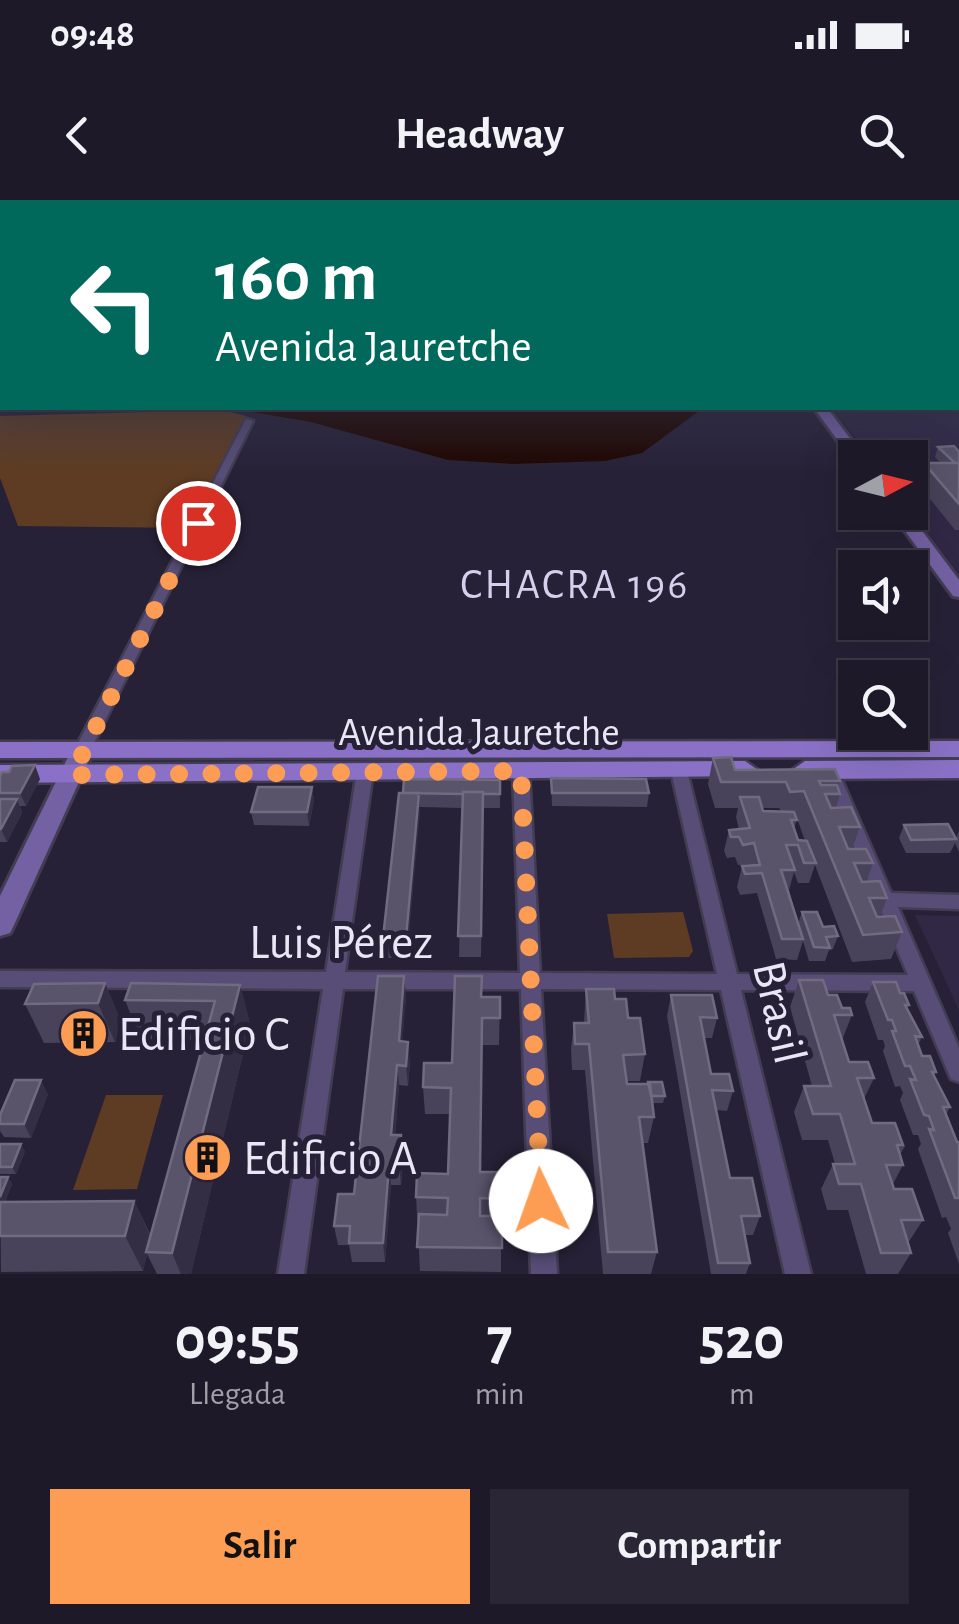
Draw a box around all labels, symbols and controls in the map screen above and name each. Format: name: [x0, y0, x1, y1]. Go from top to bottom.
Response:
text: 09:48: [50, 16, 135, 54]
icon: back: [50, 108, 105, 163]
icon: search: [854, 108, 909, 163]
text: Headway: [395, 112, 564, 157]
icon: left: [50, 240, 180, 370]
text: 160 m: [215, 243, 378, 313]
text: Avenida Jauretche: [215, 325, 532, 370]
north arrow: [838, 440, 928, 530]
map controls: [838, 440, 928, 750]
pin: [156, 481, 241, 566]
icon: arrive: [171, 496, 226, 551]
button: sound: [838, 550, 928, 640]
district label: CHACRA 196: [460, 564, 690, 606]
button: search: [838, 660, 928, 750]
street label: Avenida Jauretche: [338, 713, 620, 753]
street label: Luis Pérez: [249, 920, 433, 968]
street label: Brasil: [743, 957, 813, 1069]
building icon: Edificio C: [57, 1007, 109, 1059]
place label: Edificio C: [118, 1012, 290, 1060]
building icon: Edificio A: [182, 1131, 234, 1183]
place label: Edificio A: [243, 1136, 417, 1184]
position arrow: [489, 1149, 593, 1253]
text: 09:55: [174, 1310, 300, 1370]
text: 7: [487, 1310, 513, 1370]
text: 520: [699, 1310, 785, 1370]
text: Llegada: [189, 1378, 286, 1410]
text: min: [475, 1378, 525, 1410]
text: m: [729, 1378, 755, 1410]
button: Salir: [50, 1489, 470, 1604]
button: Compartir: [490, 1489, 909, 1604]

